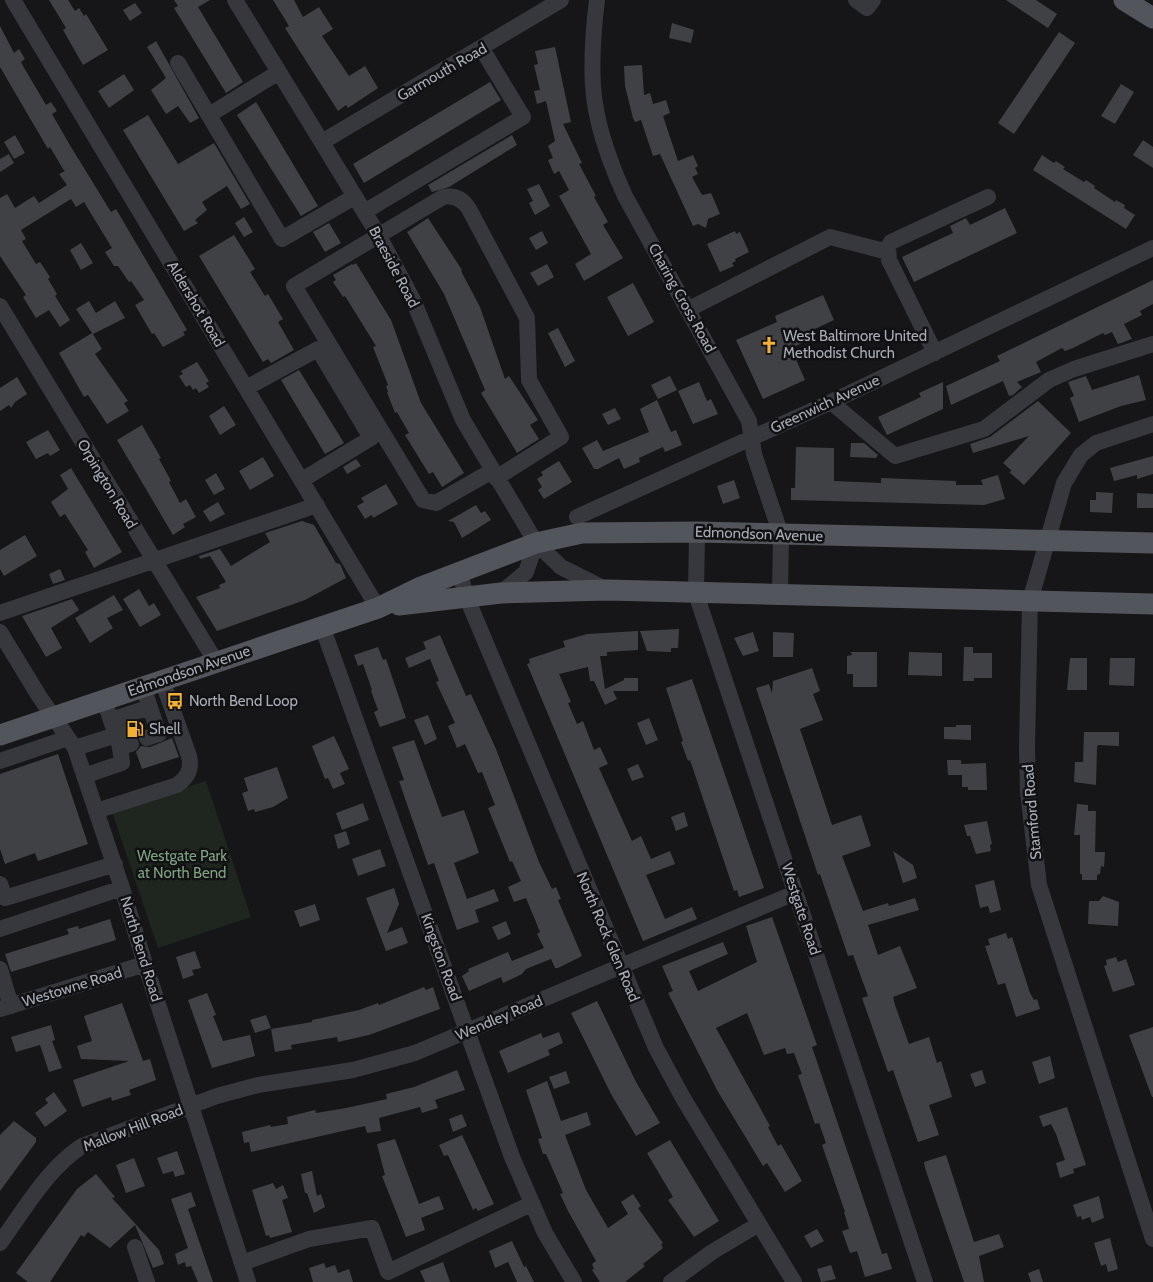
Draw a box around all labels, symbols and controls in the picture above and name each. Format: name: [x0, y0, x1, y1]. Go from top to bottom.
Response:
street label: Garmouth Road: [394, 39, 490, 105]
street label: Braeside Road: [365, 223, 423, 311]
street label: Charing Cross Road: [645, 240, 719, 356]
street label: Aldershot Road: [163, 258, 229, 350]
place label: West Baltimore United Methodist Church: [783, 327, 927, 362]
church icon: West Baltimore United Methodist Church: [759, 335, 779, 355]
street label: Greenwich Avenue: [768, 371, 883, 437]
street label: Orpington Road: [73, 436, 141, 532]
street label: Edmondson Avenue: [695, 523, 824, 545]
street label: Edmondson Avenue: [125, 642, 253, 700]
bus stop icon: North Bend Loop: [165, 691, 185, 711]
place label: North Bend Loop: [189, 692, 298, 710]
fuel station icon: Shell: [125, 719, 145, 739]
place label: Shell: [149, 720, 181, 738]
street label: Stamford Road: [1019, 764, 1045, 860]
park label: Westgate Park at North Bend: [137, 847, 227, 882]
street label: Westgate Road: [778, 861, 824, 957]
street label: North Rock Glen Road: [573, 869, 643, 1005]
street label: North Bend Road: [116, 894, 166, 1004]
street label: Kingston Road: [417, 911, 465, 1003]
street label: Westowne Road: [20, 963, 124, 1011]
street label: Wendley Road: [453, 992, 545, 1044]
street label: Mallow Hill Road: [81, 1101, 185, 1155]

